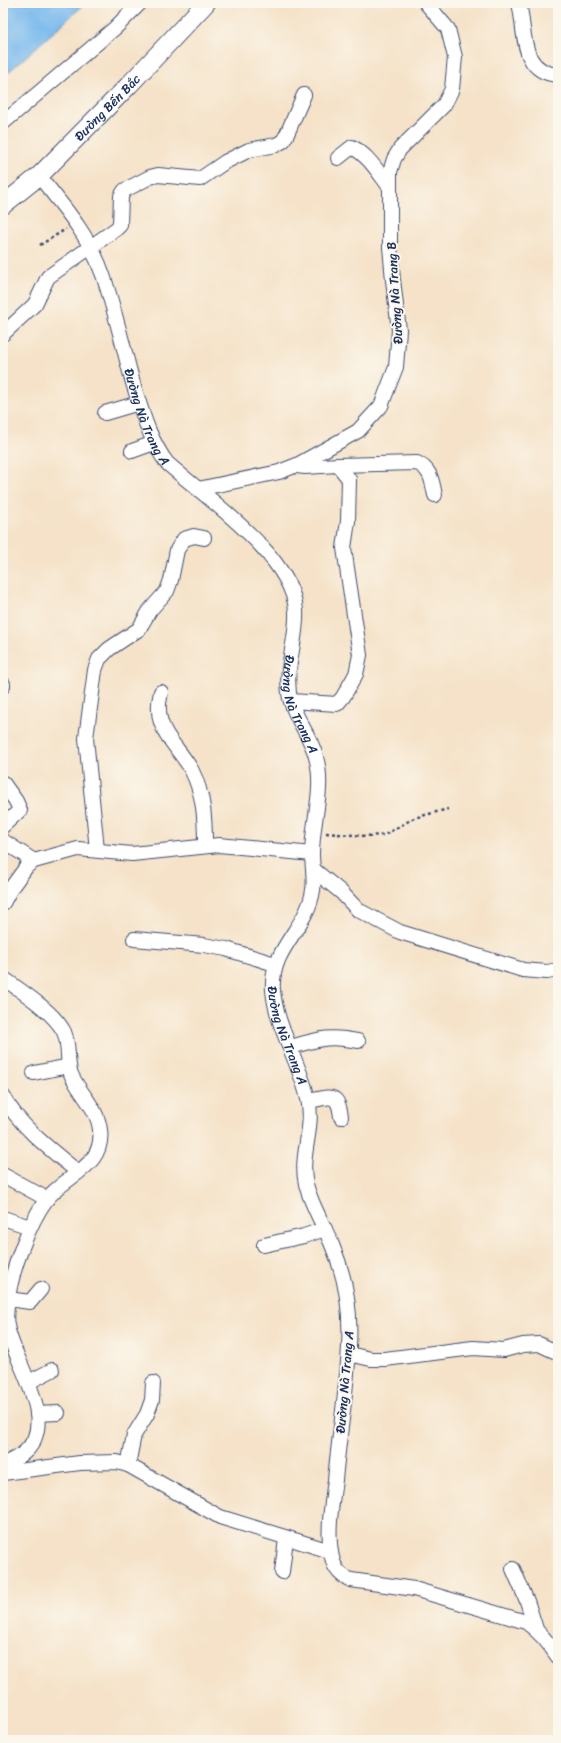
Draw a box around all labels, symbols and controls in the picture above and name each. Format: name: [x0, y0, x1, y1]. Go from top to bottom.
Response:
street label: Đường Bến Bắc: [69, 68, 147, 147]
street label: Đường Nà Trang B: [379, 241, 410, 345]
street label: Đường Nà Trang A: [117, 366, 176, 470]
street label: Đường Nà Trang A: [276, 653, 325, 757]
street label: Đường Nà Trang A: [261, 985, 314, 1088]
street label: Đường Nà Trang A: [329, 1330, 360, 1434]

